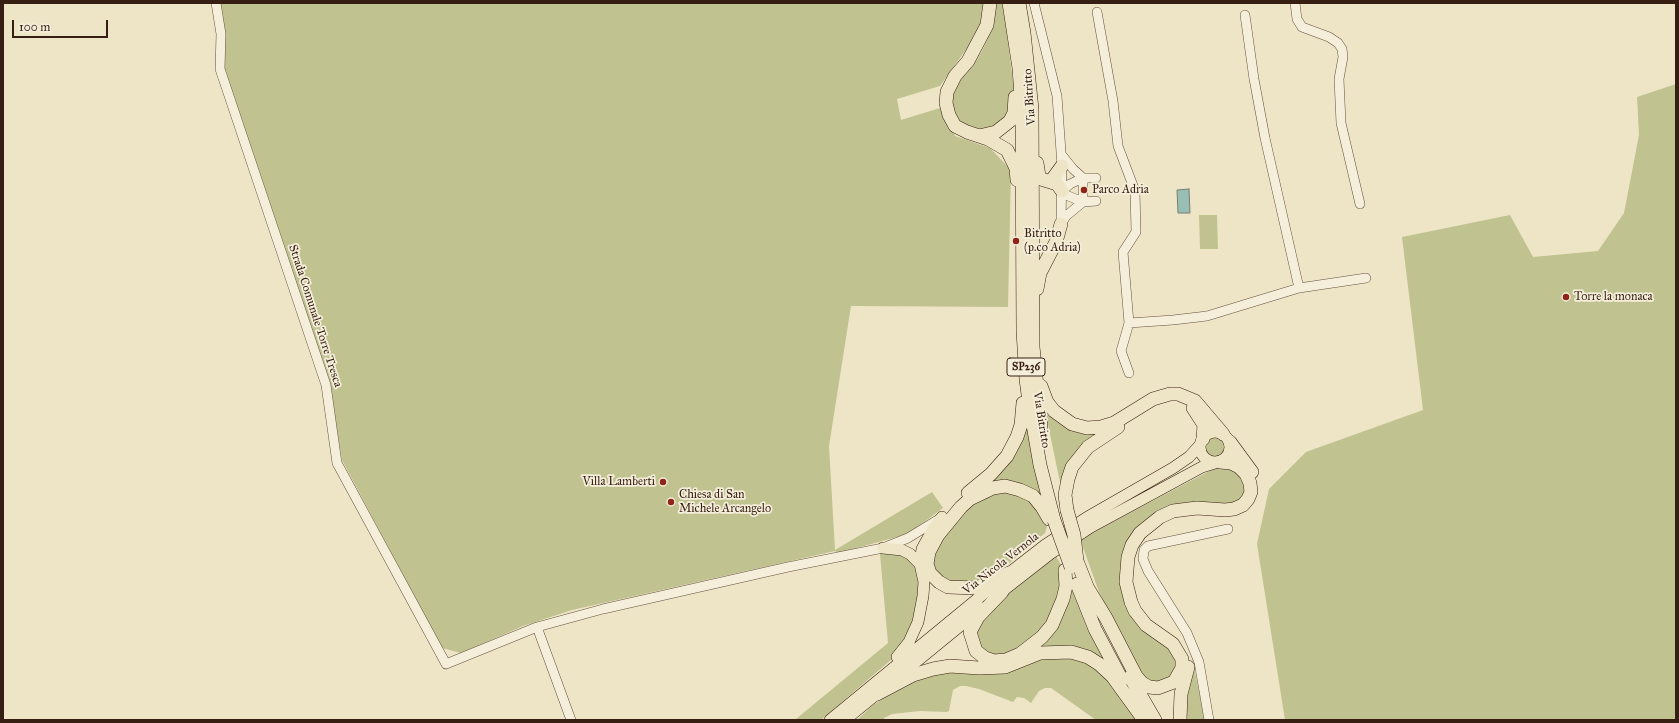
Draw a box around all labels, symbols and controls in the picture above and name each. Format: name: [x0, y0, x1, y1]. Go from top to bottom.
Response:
scale bar: [14, 12, 110, 38]
text: 100 m: [19, 20, 50, 34]
street label: Via Bitritto: [1021, 68, 1039, 126]
place label: Parco Adria: [1092, 183, 1149, 197]
marker: Parco Adria: [1079, 185, 1089, 195]
place label: Bitritto (p.co Adria): [1024, 227, 1081, 255]
marker: Bitritto (p.co Adria): [1011, 236, 1021, 246]
street label: Strada Comunale Torre Tresca: [285, 243, 345, 389]
place label: Torre la monaca: [1574, 290, 1653, 304]
marker: Torre la monaca: [1561, 292, 1571, 302]
road number: SP236: [1007, 358, 1045, 376]
street label: Via Bitritto: [1029, 391, 1053, 449]
place label: Villa Lamberti: [582, 475, 655, 489]
marker: Villa Lamberti: [658, 477, 668, 487]
place label: Chiesa di San Michele Arcangelo: [679, 488, 771, 516]
marker: Chiesa di San Michele Arcangelo: [666, 497, 676, 507]
street label: Via Nicola Vernola: [960, 530, 1042, 598]

